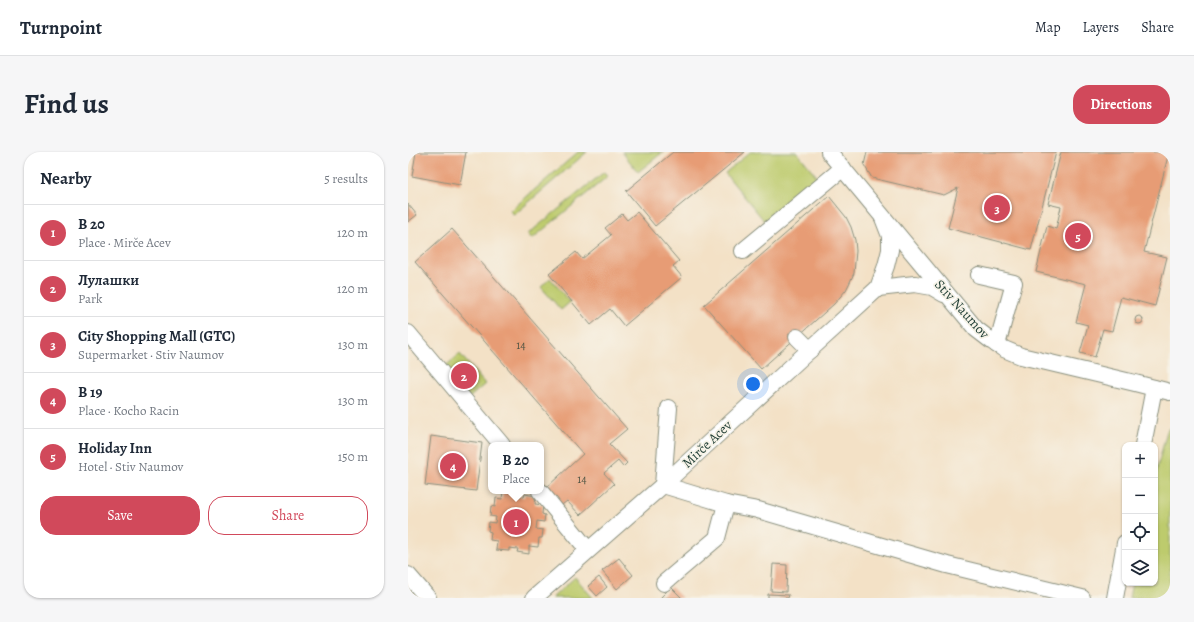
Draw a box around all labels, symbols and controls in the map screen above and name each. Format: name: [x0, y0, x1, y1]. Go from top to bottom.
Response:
text: Turnpoint: [20, 15, 102, 41]
text: Map: [1035, 18, 1061, 37]
text: Layers: [1083, 18, 1119, 37]
text: Share: [1141, 18, 1174, 37]
text: Find us: [24, 85, 109, 123]
button: Directions: [1073, 85, 1170, 124]
text: Nearby: [40, 167, 91, 190]
text: 5 results: [324, 170, 368, 187]
pin: 3: [984, 193, 1010, 223]
text: B 20: [78, 214, 105, 234]
pin: 5: [1065, 221, 1091, 251]
text: 1: [51, 224, 55, 241]
text: 120 m: [337, 224, 368, 241]
text: Place · Mirče Acev: [78, 234, 171, 251]
text: Лулашки: [78, 270, 139, 290]
street label: Stiv Naumov: [930, 275, 994, 343]
text: 2: [50, 280, 56, 297]
text: 120 m: [337, 280, 368, 297]
text: Park: [78, 290, 102, 307]
text: City Shopping Mall (GTC): [78, 326, 235, 346]
text: 3: [50, 336, 56, 353]
text: 130 m: [338, 336, 368, 353]
house number: 14: [516, 337, 526, 353]
text: Supermarket · Stiv Naumov: [78, 346, 224, 363]
pin: 2: [451, 361, 477, 391]
your location: [743, 374, 763, 394]
text: B 19: [78, 382, 102, 402]
text: 4: [50, 392, 56, 409]
text: 130 m: [338, 392, 368, 409]
text: Place · Kocho Racin: [78, 402, 179, 419]
street label: Mirče Acev: [678, 415, 737, 472]
text: Holiday Inn: [78, 438, 152, 458]
popup: [488, 442, 544, 494]
map controls: [1122, 442, 1158, 586]
button: +: [1122, 442, 1158, 478]
text: 5: [50, 448, 56, 465]
text: 150 m: [338, 448, 368, 465]
text: B 20: [502, 450, 529, 470]
pin: 4: [440, 451, 466, 481]
text: Hotel · Stiv Naumov: [78, 458, 183, 475]
text: Place: [502, 470, 530, 487]
house number: 14: [577, 471, 587, 487]
button: −: [1122, 478, 1158, 514]
button: Save: [40, 496, 200, 535]
button: Share: [208, 496, 368, 535]
pin: 1: [503, 507, 529, 537]
button: locate: [1122, 514, 1158, 550]
button: layers: [1122, 550, 1158, 586]

